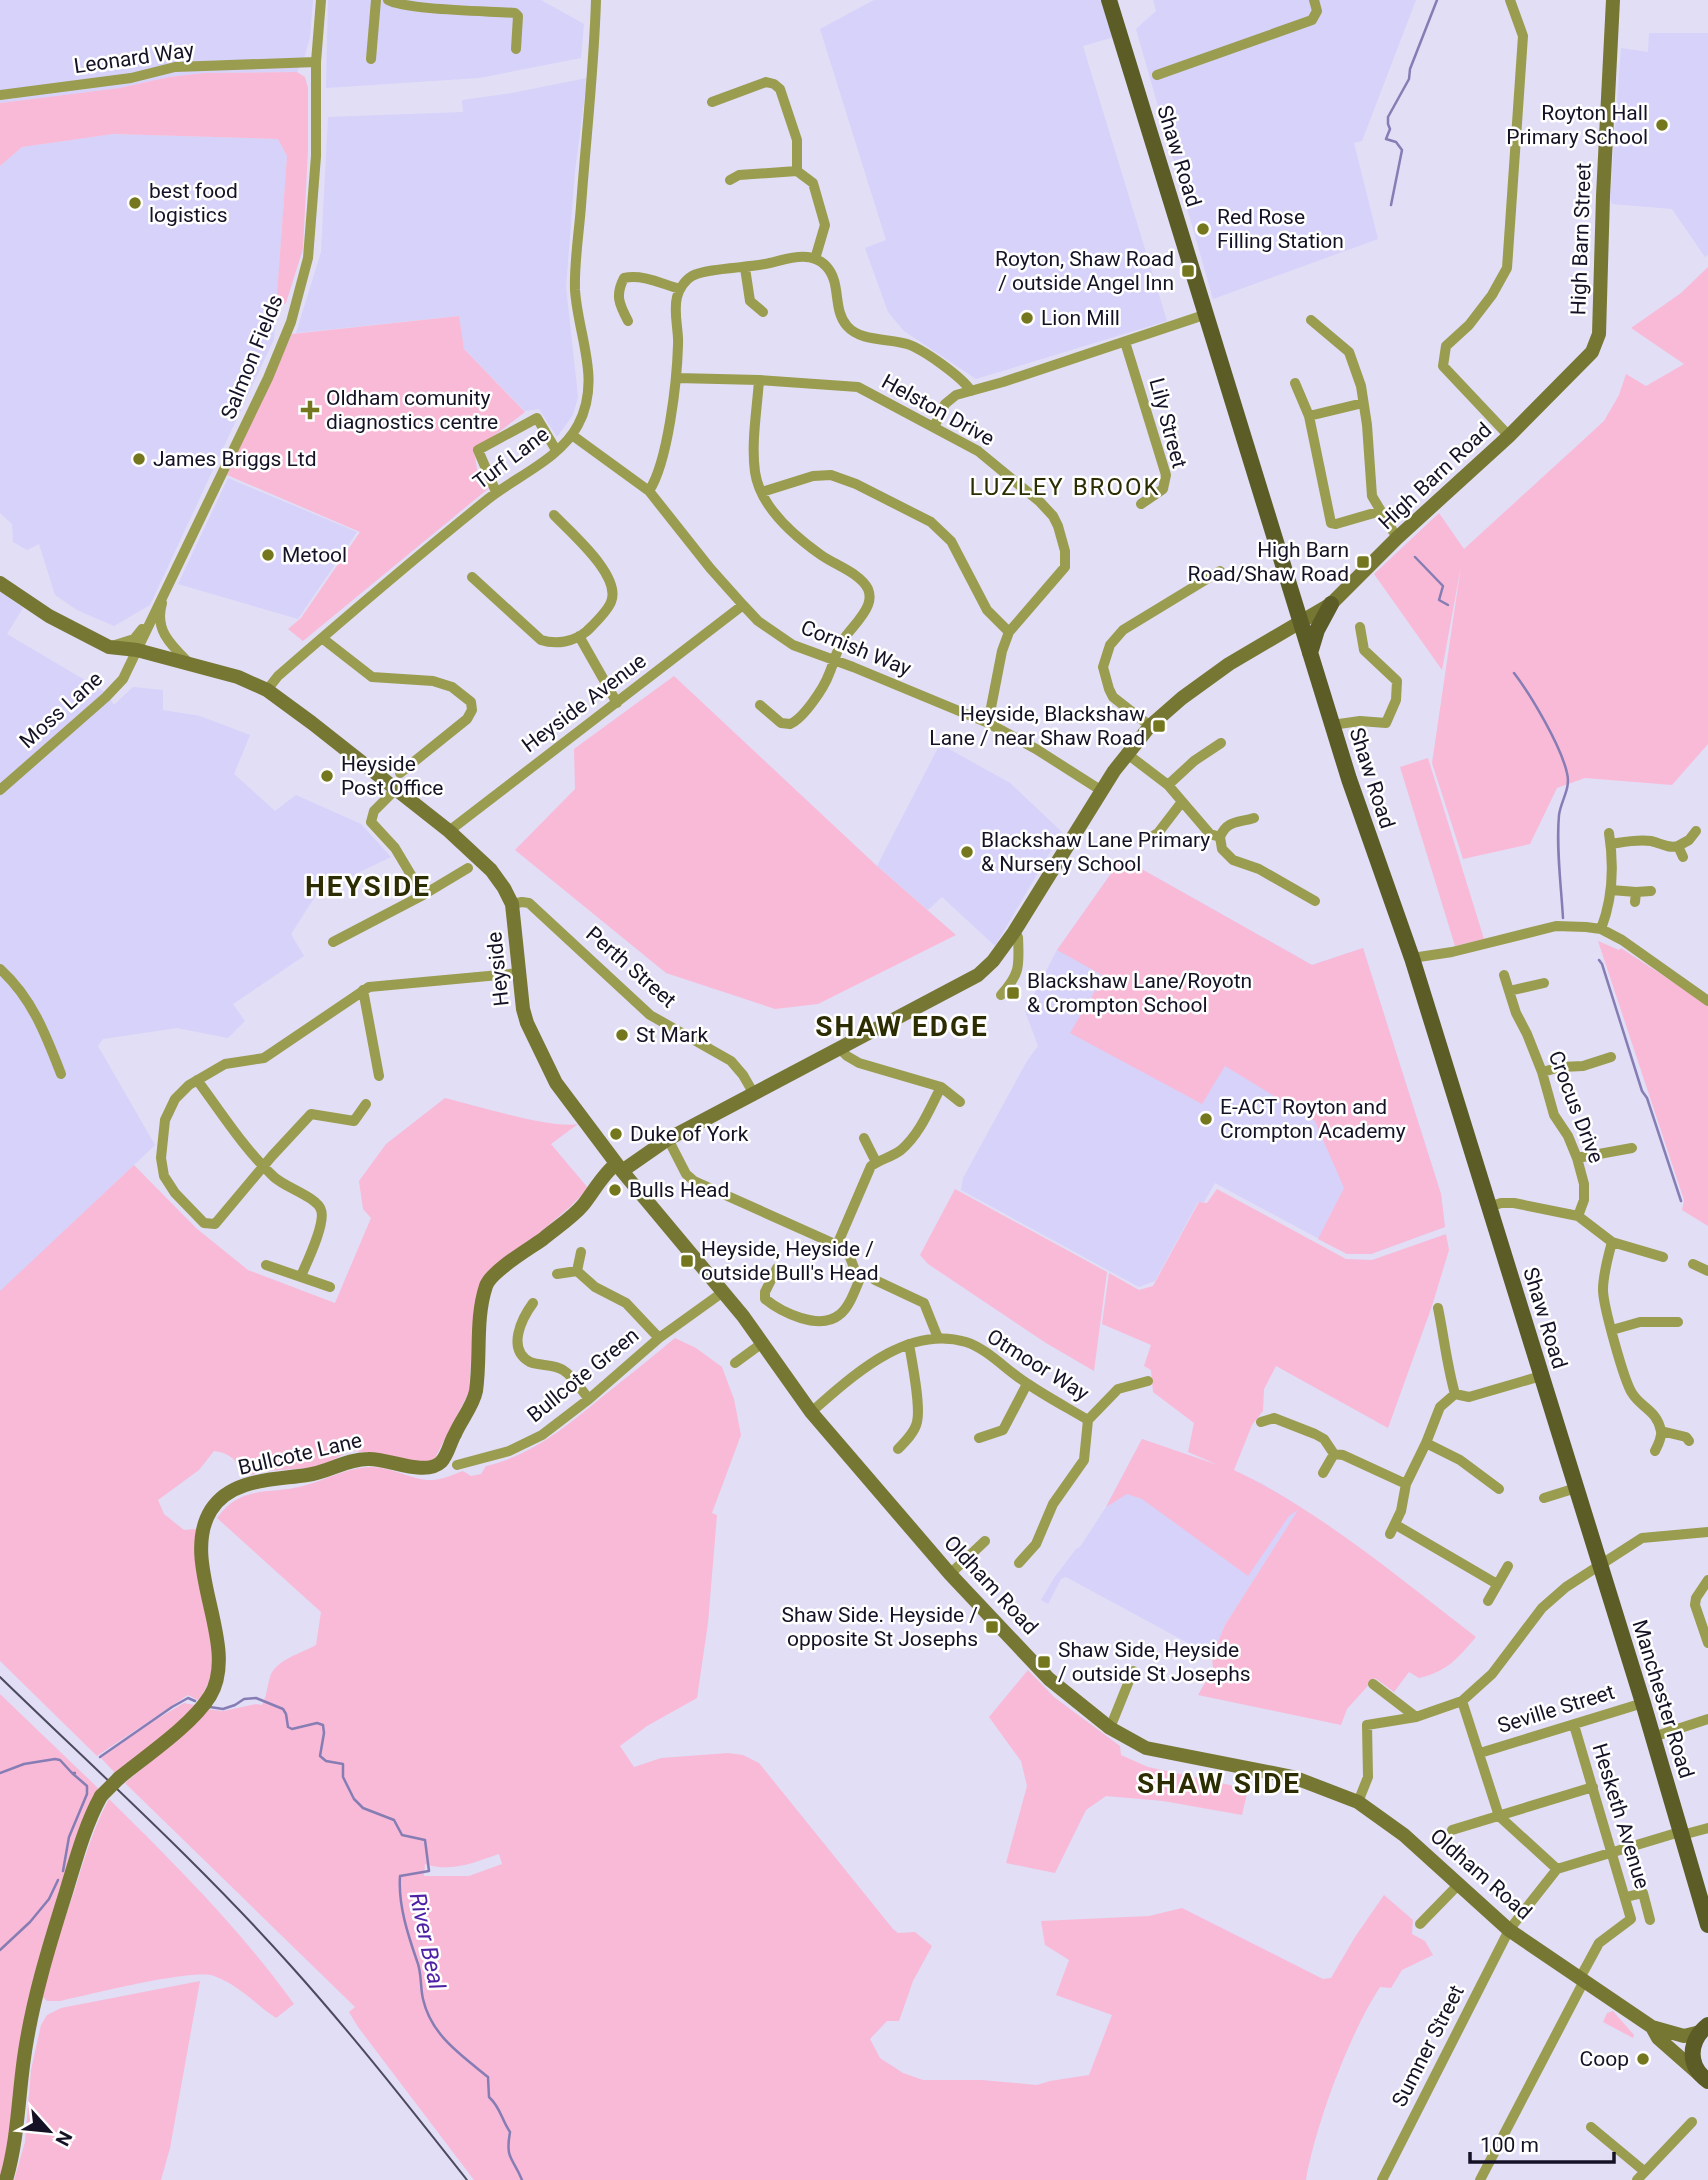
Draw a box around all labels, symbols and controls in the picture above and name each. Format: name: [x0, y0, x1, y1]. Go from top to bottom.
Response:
street label: Leonard Way: [72, 38, 196, 78]
place label: Royton Hall Primary School: [1506, 101, 1648, 149]
street label: Shaw Road: [1152, 102, 1206, 210]
marker: Royton Hall Primary School: [1654, 117, 1670, 133]
street label: High Barn Street: [1566, 162, 1596, 316]
place label: best food logistics: [149, 179, 238, 227]
marker: best food logistics: [127, 195, 143, 211]
place label: Red Rose Filling Station: [1217, 205, 1344, 253]
marker: Red Rose Filling Station: [1195, 221, 1211, 237]
place label: Royton, Shaw Road / outside Angel Inn: [995, 247, 1174, 295]
marker: Royton, Shaw Road / outside Angel Inn: [1180, 263, 1196, 279]
street label: Salmon Fields: [216, 291, 288, 423]
place label: Lion Mill: [1041, 306, 1120, 330]
marker: Lion Mill: [1019, 310, 1035, 326]
street label: Helston Drive: [878, 369, 998, 451]
street label: Lily Street: [1144, 375, 1192, 471]
place label: Oldham comunity diagnostics centre: [326, 386, 498, 434]
marker: Oldham comunity diagnostics centre: [300, 400, 320, 420]
street label: High Barn Road: [1374, 418, 1496, 534]
street label: Turf Lane: [468, 422, 554, 494]
place label: James Briggs Ltd: [153, 447, 317, 471]
marker: James Briggs Ltd: [131, 451, 147, 467]
district label: LUZLEY BROOK: [970, 473, 1161, 501]
place label: High Barn Road/Shaw Road: [1188, 538, 1349, 586]
place label: Metool: [282, 543, 347, 567]
marker: Metool: [260, 547, 276, 563]
marker: High Barn Road/Shaw Road: [1355, 554, 1371, 570]
street label: Cornish Way: [797, 615, 915, 681]
street label: Heyside Avenue: [517, 649, 651, 757]
street label: Moss Lane: [15, 667, 107, 753]
place label: Heyside, Blackshaw Lane / near Shaw Road: [929, 702, 1145, 750]
marker: Heyside, Blackshaw Lane / near Shaw Road: [1151, 718, 1167, 734]
street label: Shaw Road: [1344, 725, 1400, 831]
place label: Heyside Post Office: [341, 752, 444, 800]
marker: Heyside Post Office: [319, 768, 335, 784]
place label: Blackshaw Lane Primary & Nursery School: [981, 828, 1210, 876]
marker: Blackshaw Lane Primary & Nursery School: [959, 844, 975, 860]
district label: HEYSIDE: [305, 870, 431, 903]
street label: Perth Street: [581, 922, 681, 1013]
street label: Heyside: [482, 931, 514, 1007]
place label: Blackshaw Lane/Royotn & Crompton School: [1027, 969, 1252, 1017]
marker: Blackshaw Lane/Royotn & Crompton School: [1005, 985, 1021, 1001]
district label: SHAW EDGE: [815, 1010, 989, 1043]
place label: St Mark: [636, 1023, 708, 1047]
marker: St Mark: [614, 1027, 630, 1043]
street label: Crocus Drive: [1544, 1047, 1608, 1167]
place label: E-ACT Royton and Crompton Academy: [1220, 1095, 1406, 1143]
marker: E-ACT Royton and Crompton Academy: [1198, 1111, 1214, 1127]
place label: Duke of York: [630, 1122, 749, 1146]
marker: Duke of York: [608, 1126, 624, 1142]
place label: Bulls Head: [629, 1178, 729, 1202]
marker: Bulls Head: [607, 1182, 623, 1198]
place label: Heyside, Heyside / outside Bull's Head: [701, 1237, 879, 1285]
marker: Heyside, Heyside / outside Bull's Head: [679, 1253, 695, 1269]
street label: Shaw Road: [1518, 1264, 1572, 1372]
street label: Bullcote Green: [523, 1323, 643, 1427]
street label: Otmoor Way: [983, 1324, 1093, 1406]
street label: Bullcote Lane: [236, 1428, 364, 1480]
street label: Oldham Road: [939, 1531, 1043, 1639]
place label: Shaw Side. Heyside / opposite St Josephs: [782, 1603, 978, 1651]
street label: Manchester Road: [1627, 1617, 1699, 1781]
marker: Shaw Side. Heyside / opposite St Josephs: [984, 1619, 1000, 1635]
place label: Shaw Side, Heyside / outside St Josephs: [1058, 1638, 1251, 1686]
marker: Shaw Side, Heyside / outside St Josephs: [1036, 1654, 1052, 1670]
street label: Seville Street: [1495, 1680, 1617, 1738]
street label: Hesketh Avenue: [1587, 1740, 1655, 1892]
district label: SHAW SIDE: [1137, 1767, 1301, 1800]
street label: Oldham Road: [1426, 1824, 1536, 1924]
water label: River Beal: [404, 1890, 451, 1992]
street label: Sumner Street: [1387, 1981, 1469, 2111]
place label: Coop: [1580, 2047, 1629, 2071]
marker: Coop: [1635, 2051, 1651, 2067]
north arrow: [14, 2096, 84, 2166]
scale bar: [1470, 2120, 1614, 2164]
text: N: [50, 2127, 77, 2150]
text: 100 m: [1480, 2133, 1539, 2157]

